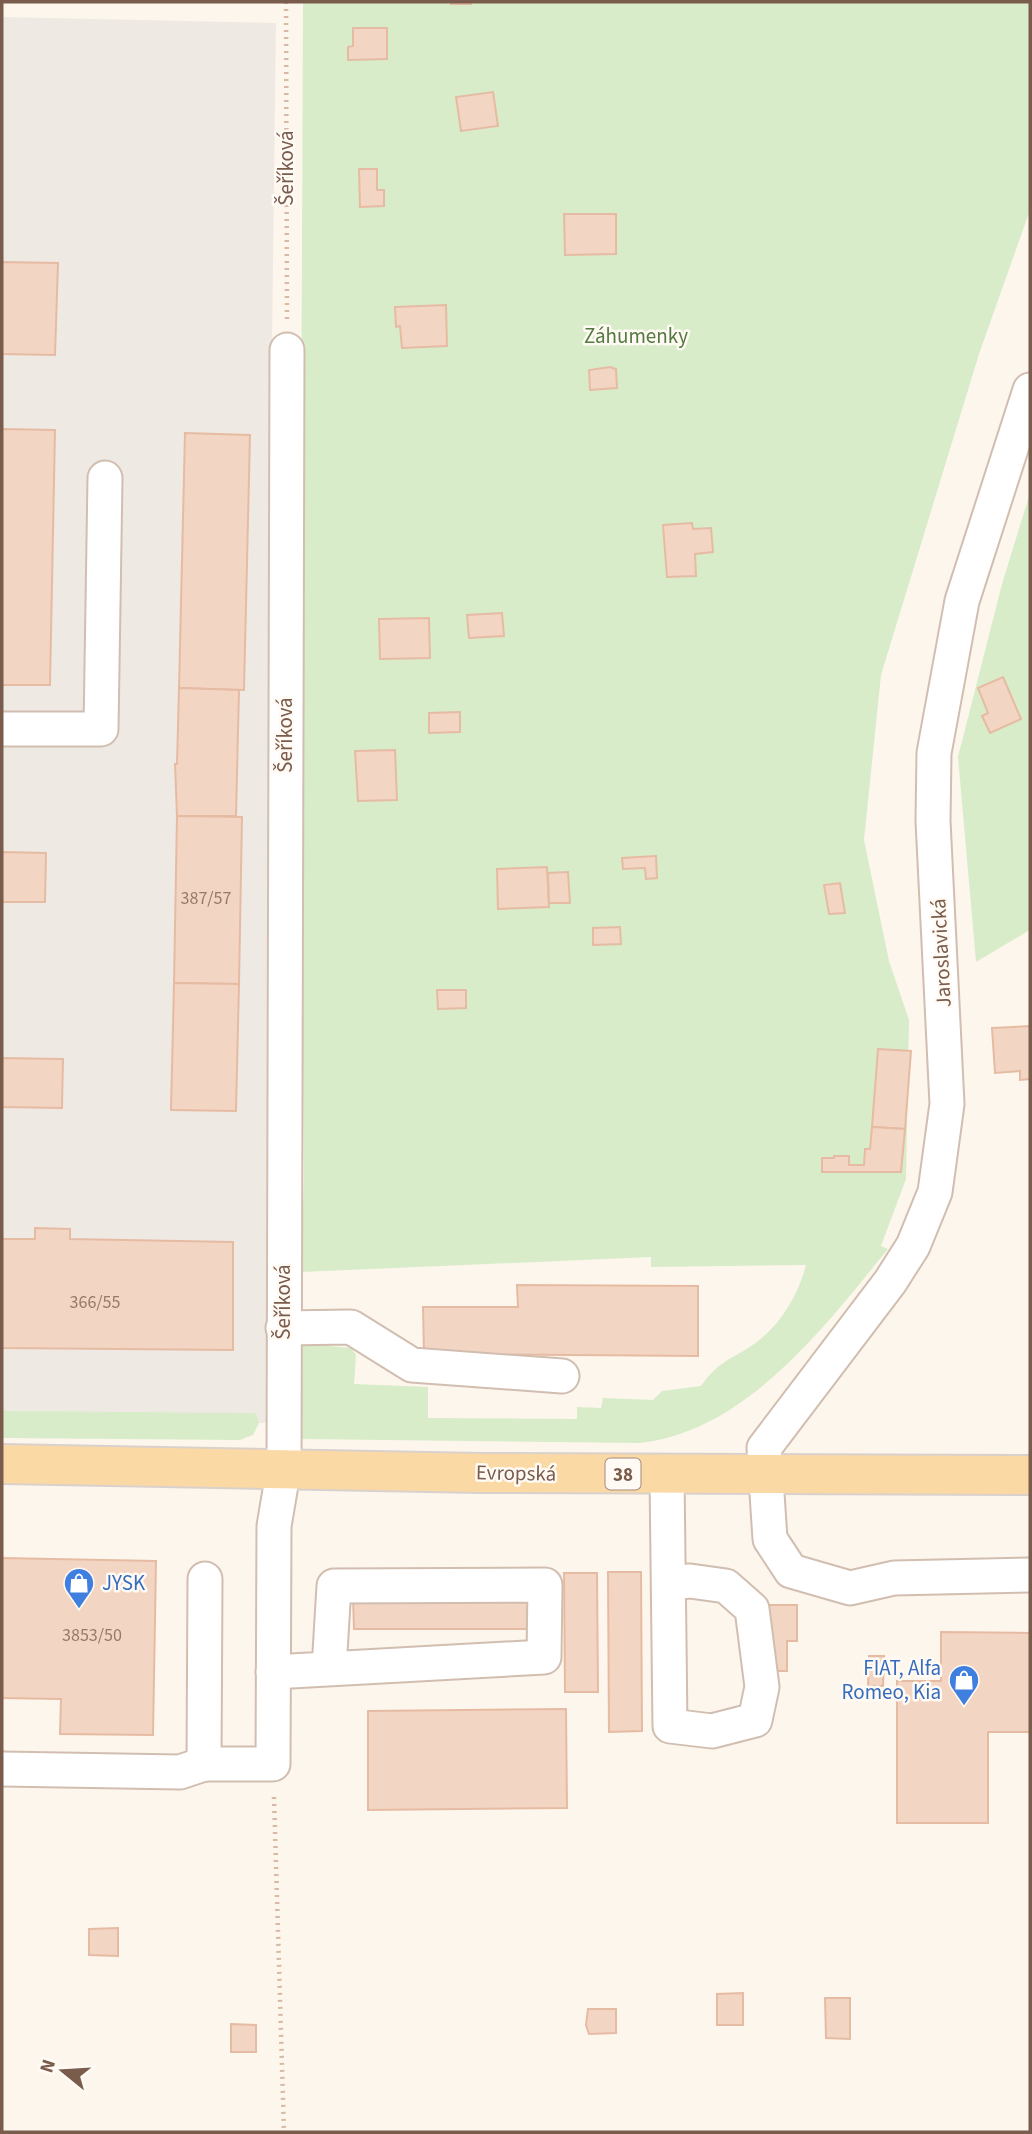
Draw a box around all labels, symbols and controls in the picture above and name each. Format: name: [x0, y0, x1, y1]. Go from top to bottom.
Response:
street label: Šeříková: [271, 130, 301, 206]
park label: Záhumenky: [584, 321, 688, 351]
street label: Šeříková: [270, 697, 300, 773]
house number: 387/57: [180, 886, 232, 911]
street label: Jaroslavická: [923, 898, 959, 1008]
street label: Šeříková: [268, 1264, 298, 1340]
house number: 366/55: [69, 1290, 121, 1315]
street label: Evropská: [476, 1457, 556, 1489]
road number: 38: [606, 1458, 640, 1490]
shop icon: JYSK: [62, 1566, 96, 1610]
place label: JYSK: [102, 1568, 146, 1598]
house number: 3853/50: [62, 1623, 122, 1648]
place label: FIAT, Alfa Romeo, Kia: [842, 1653, 941, 1707]
shop icon: FIAT, Alfa Romeo, Kia: [947, 1663, 981, 1707]
north arrow: [28, 2036, 98, 2106]
text: N: [33, 2056, 63, 2076]

